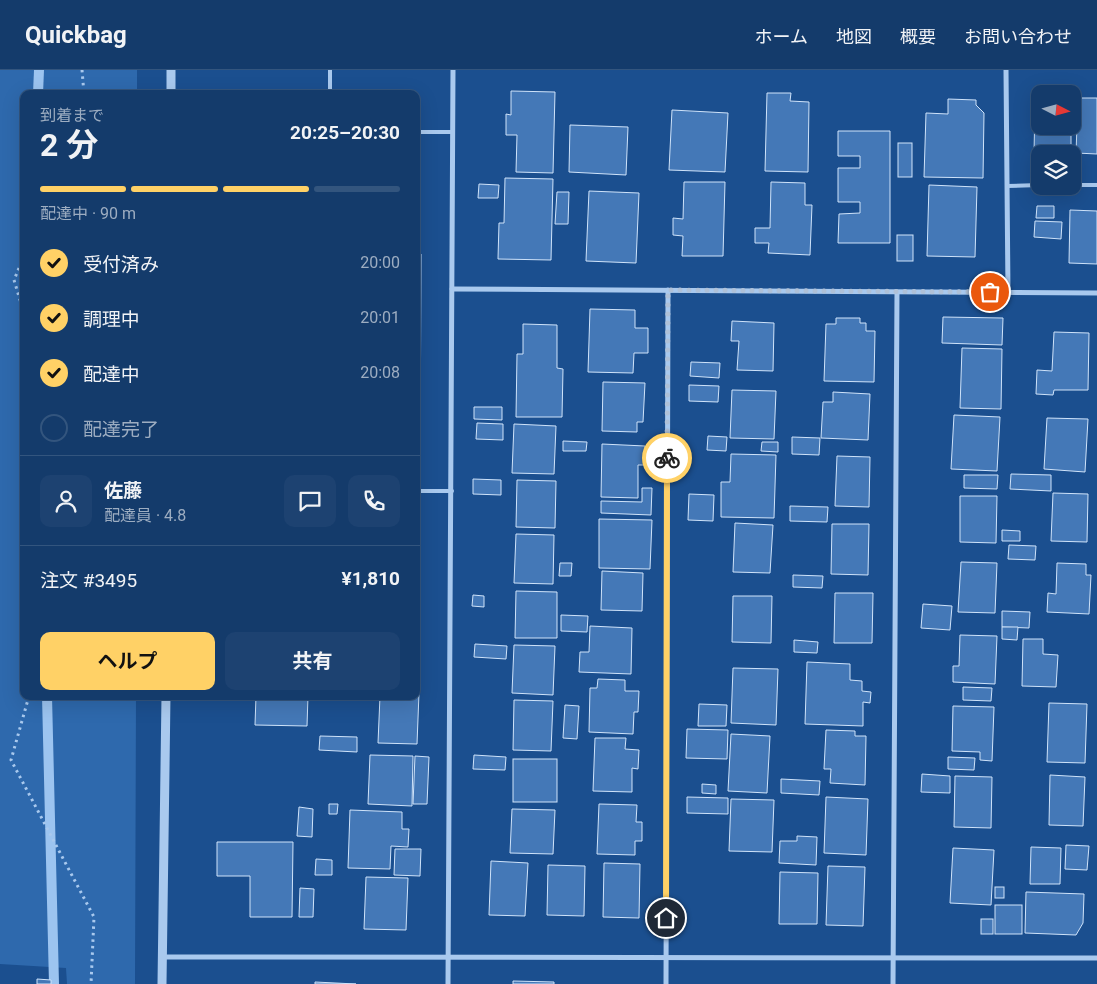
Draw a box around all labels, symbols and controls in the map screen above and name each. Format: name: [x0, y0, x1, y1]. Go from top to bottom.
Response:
text: Quickbag: [25, 21, 127, 49]
text: ホーム: [755, 26, 808, 47]
text: 地図: [836, 26, 872, 47]
text: 概要: [900, 26, 936, 47]
text: お問い合わせ: [964, 26, 1072, 47]
north arrow: [1031, 85, 1081, 135]
map controls: [1031, 85, 1081, 195]
text: 到着まで: [40, 106, 104, 125]
text: 20:25–20:30: [290, 121, 400, 144]
text: 2 分: [40, 126, 98, 164]
button: layers: [1031, 145, 1081, 195]
text: 配達中 · 90 m: [40, 204, 136, 223]
icon: check: [40, 249, 68, 277]
text: 受付済み: [83, 253, 159, 276]
text: 20:00: [360, 253, 400, 272]
pin: [969, 271, 1011, 313]
icon: bag: [976, 278, 1004, 306]
icon: check: [40, 304, 68, 332]
text: 調理中: [83, 308, 140, 331]
text: 20:01: [360, 308, 400, 327]
icon: check: [40, 359, 68, 387]
text: 配達中: [83, 363, 140, 386]
text: 20:08: [360, 363, 400, 382]
text: 配達完了: [83, 418, 159, 441]
courier: [642, 433, 692, 483]
icon: bike: [653, 444, 681, 472]
button: person: [40, 475, 92, 527]
button: chat: [284, 475, 336, 527]
button: phone: [348, 475, 400, 527]
text: 佐藤: [104, 479, 142, 502]
text: 配達員 · 4.8: [104, 506, 186, 525]
text: ¥1,810: [342, 567, 400, 590]
text: 注文 #3495: [40, 569, 137, 592]
button: ヘルプ: [40, 632, 215, 690]
button: 共有: [225, 632, 400, 690]
pin: [645, 897, 687, 939]
icon: home: [652, 904, 680, 932]

